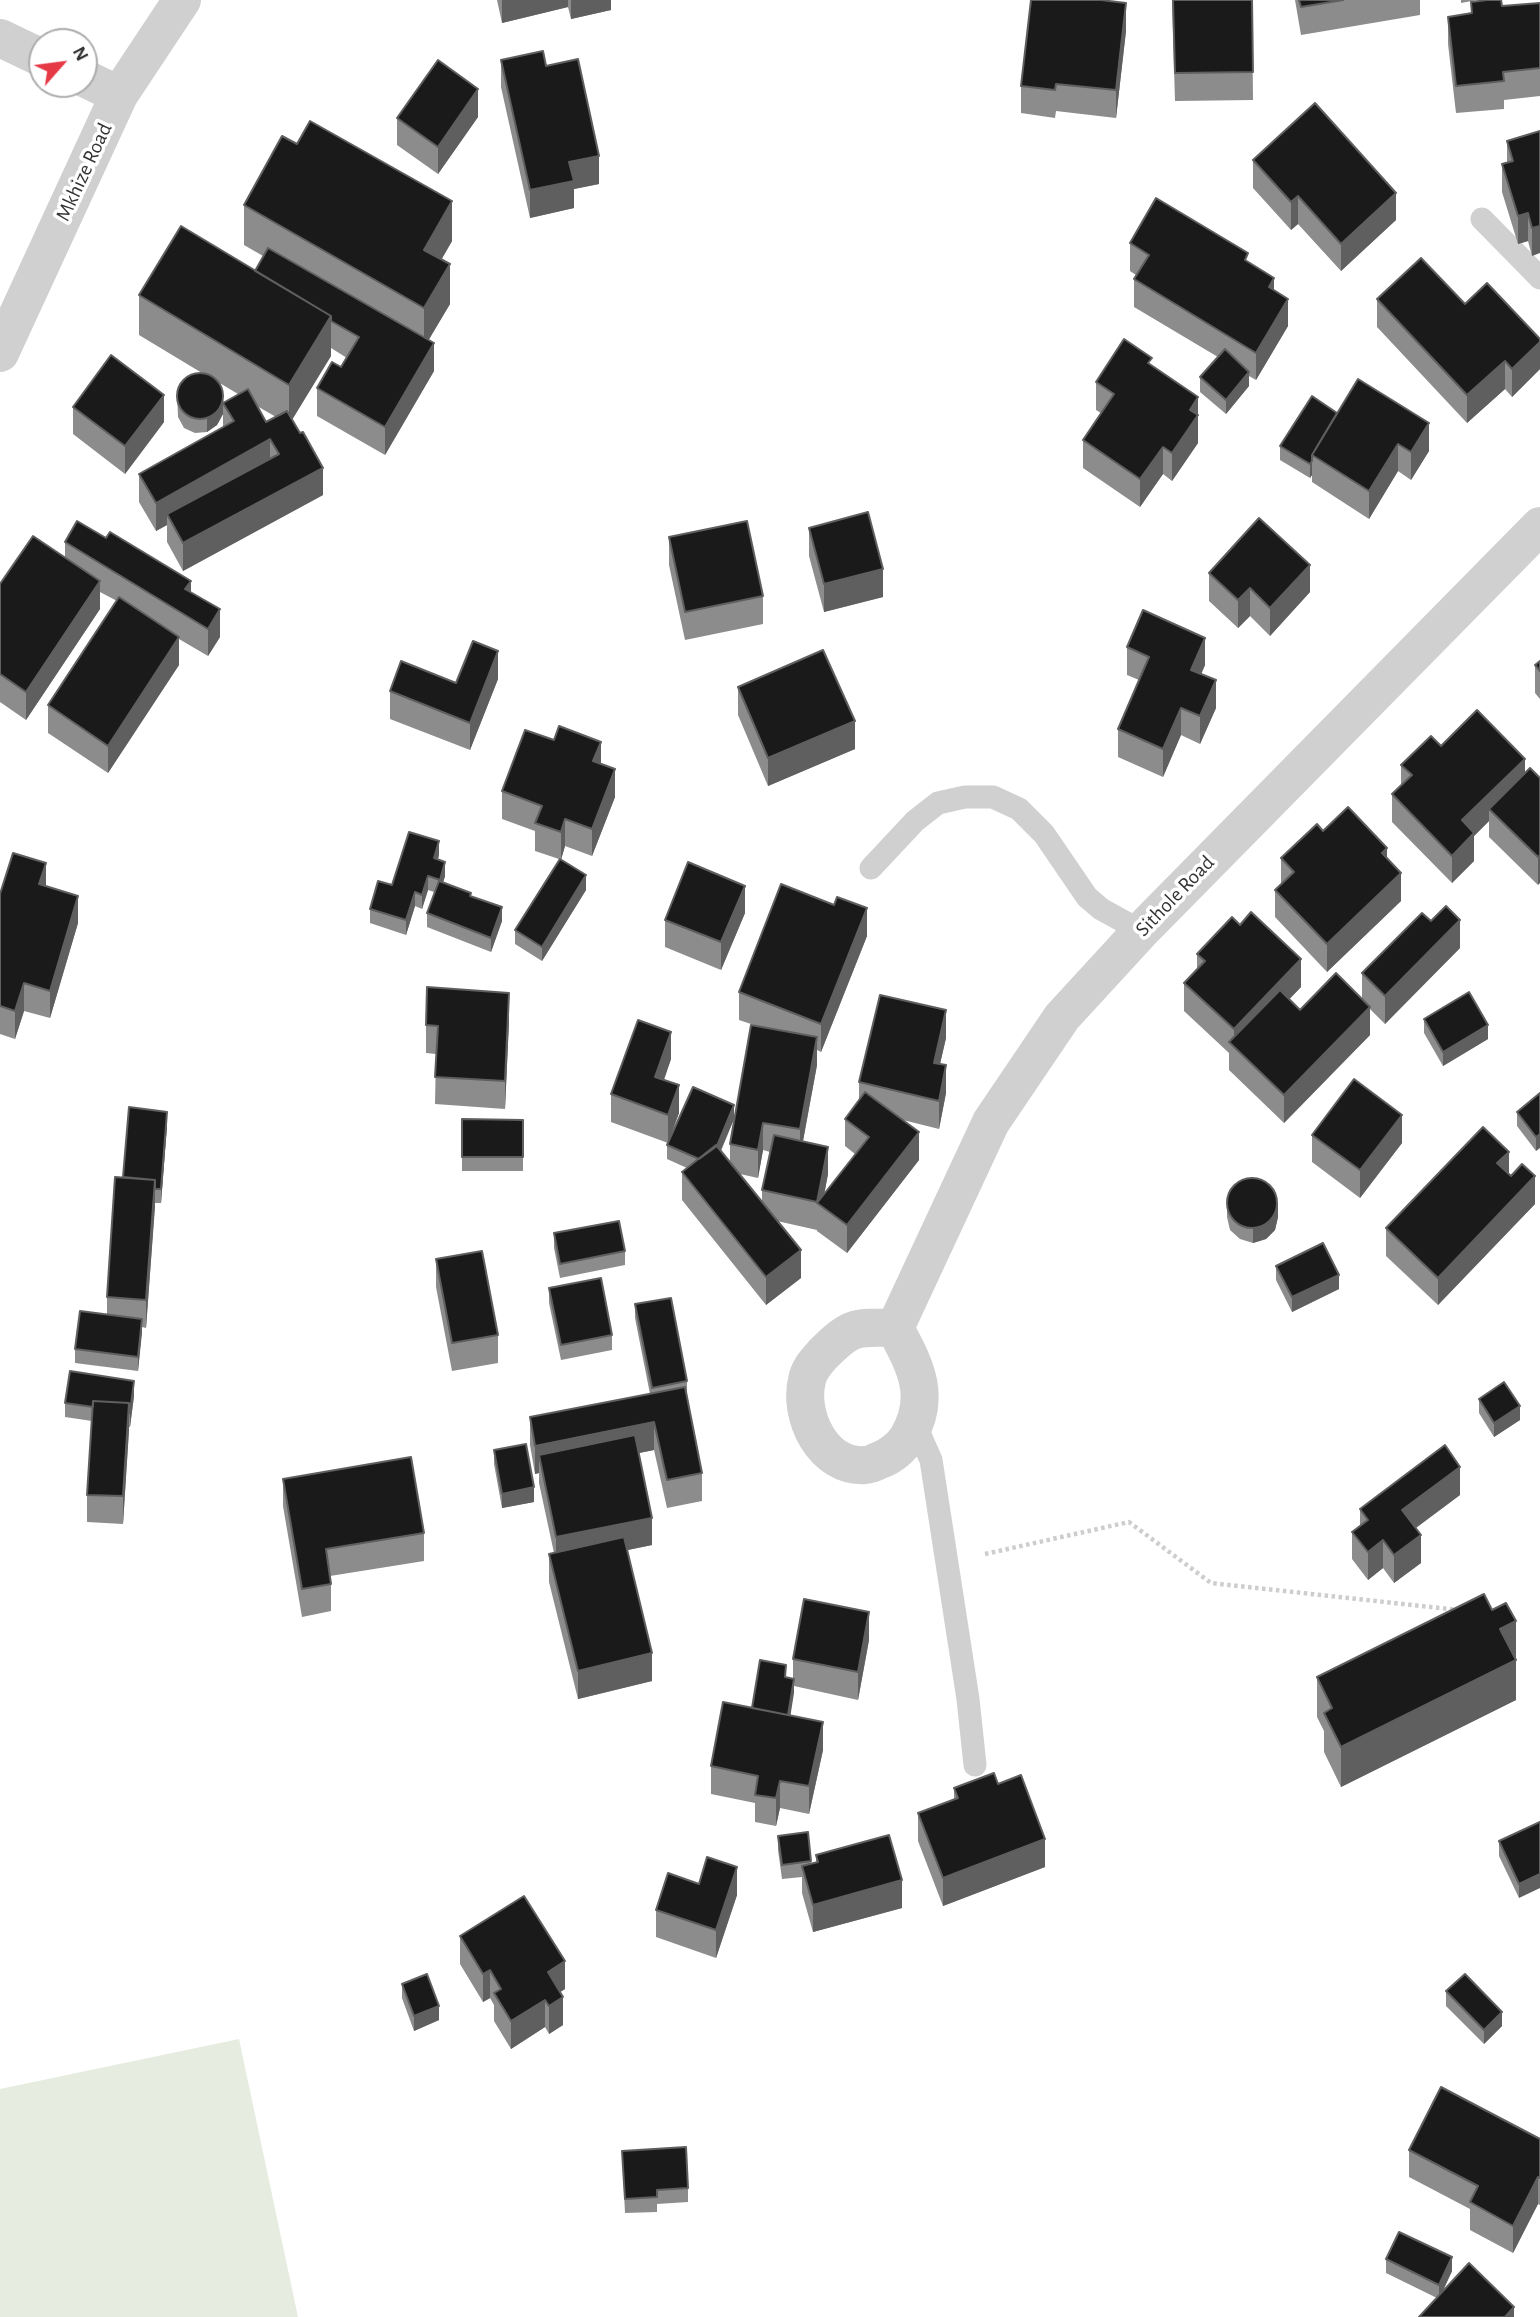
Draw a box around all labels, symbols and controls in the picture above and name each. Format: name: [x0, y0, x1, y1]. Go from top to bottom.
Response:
north arrow: [28, 28, 98, 98]
text: N: [69, 44, 92, 64]
street label: Mkhize Road: [50, 119, 118, 225]
street label: Sithole Road: [1130, 850, 1220, 942]

